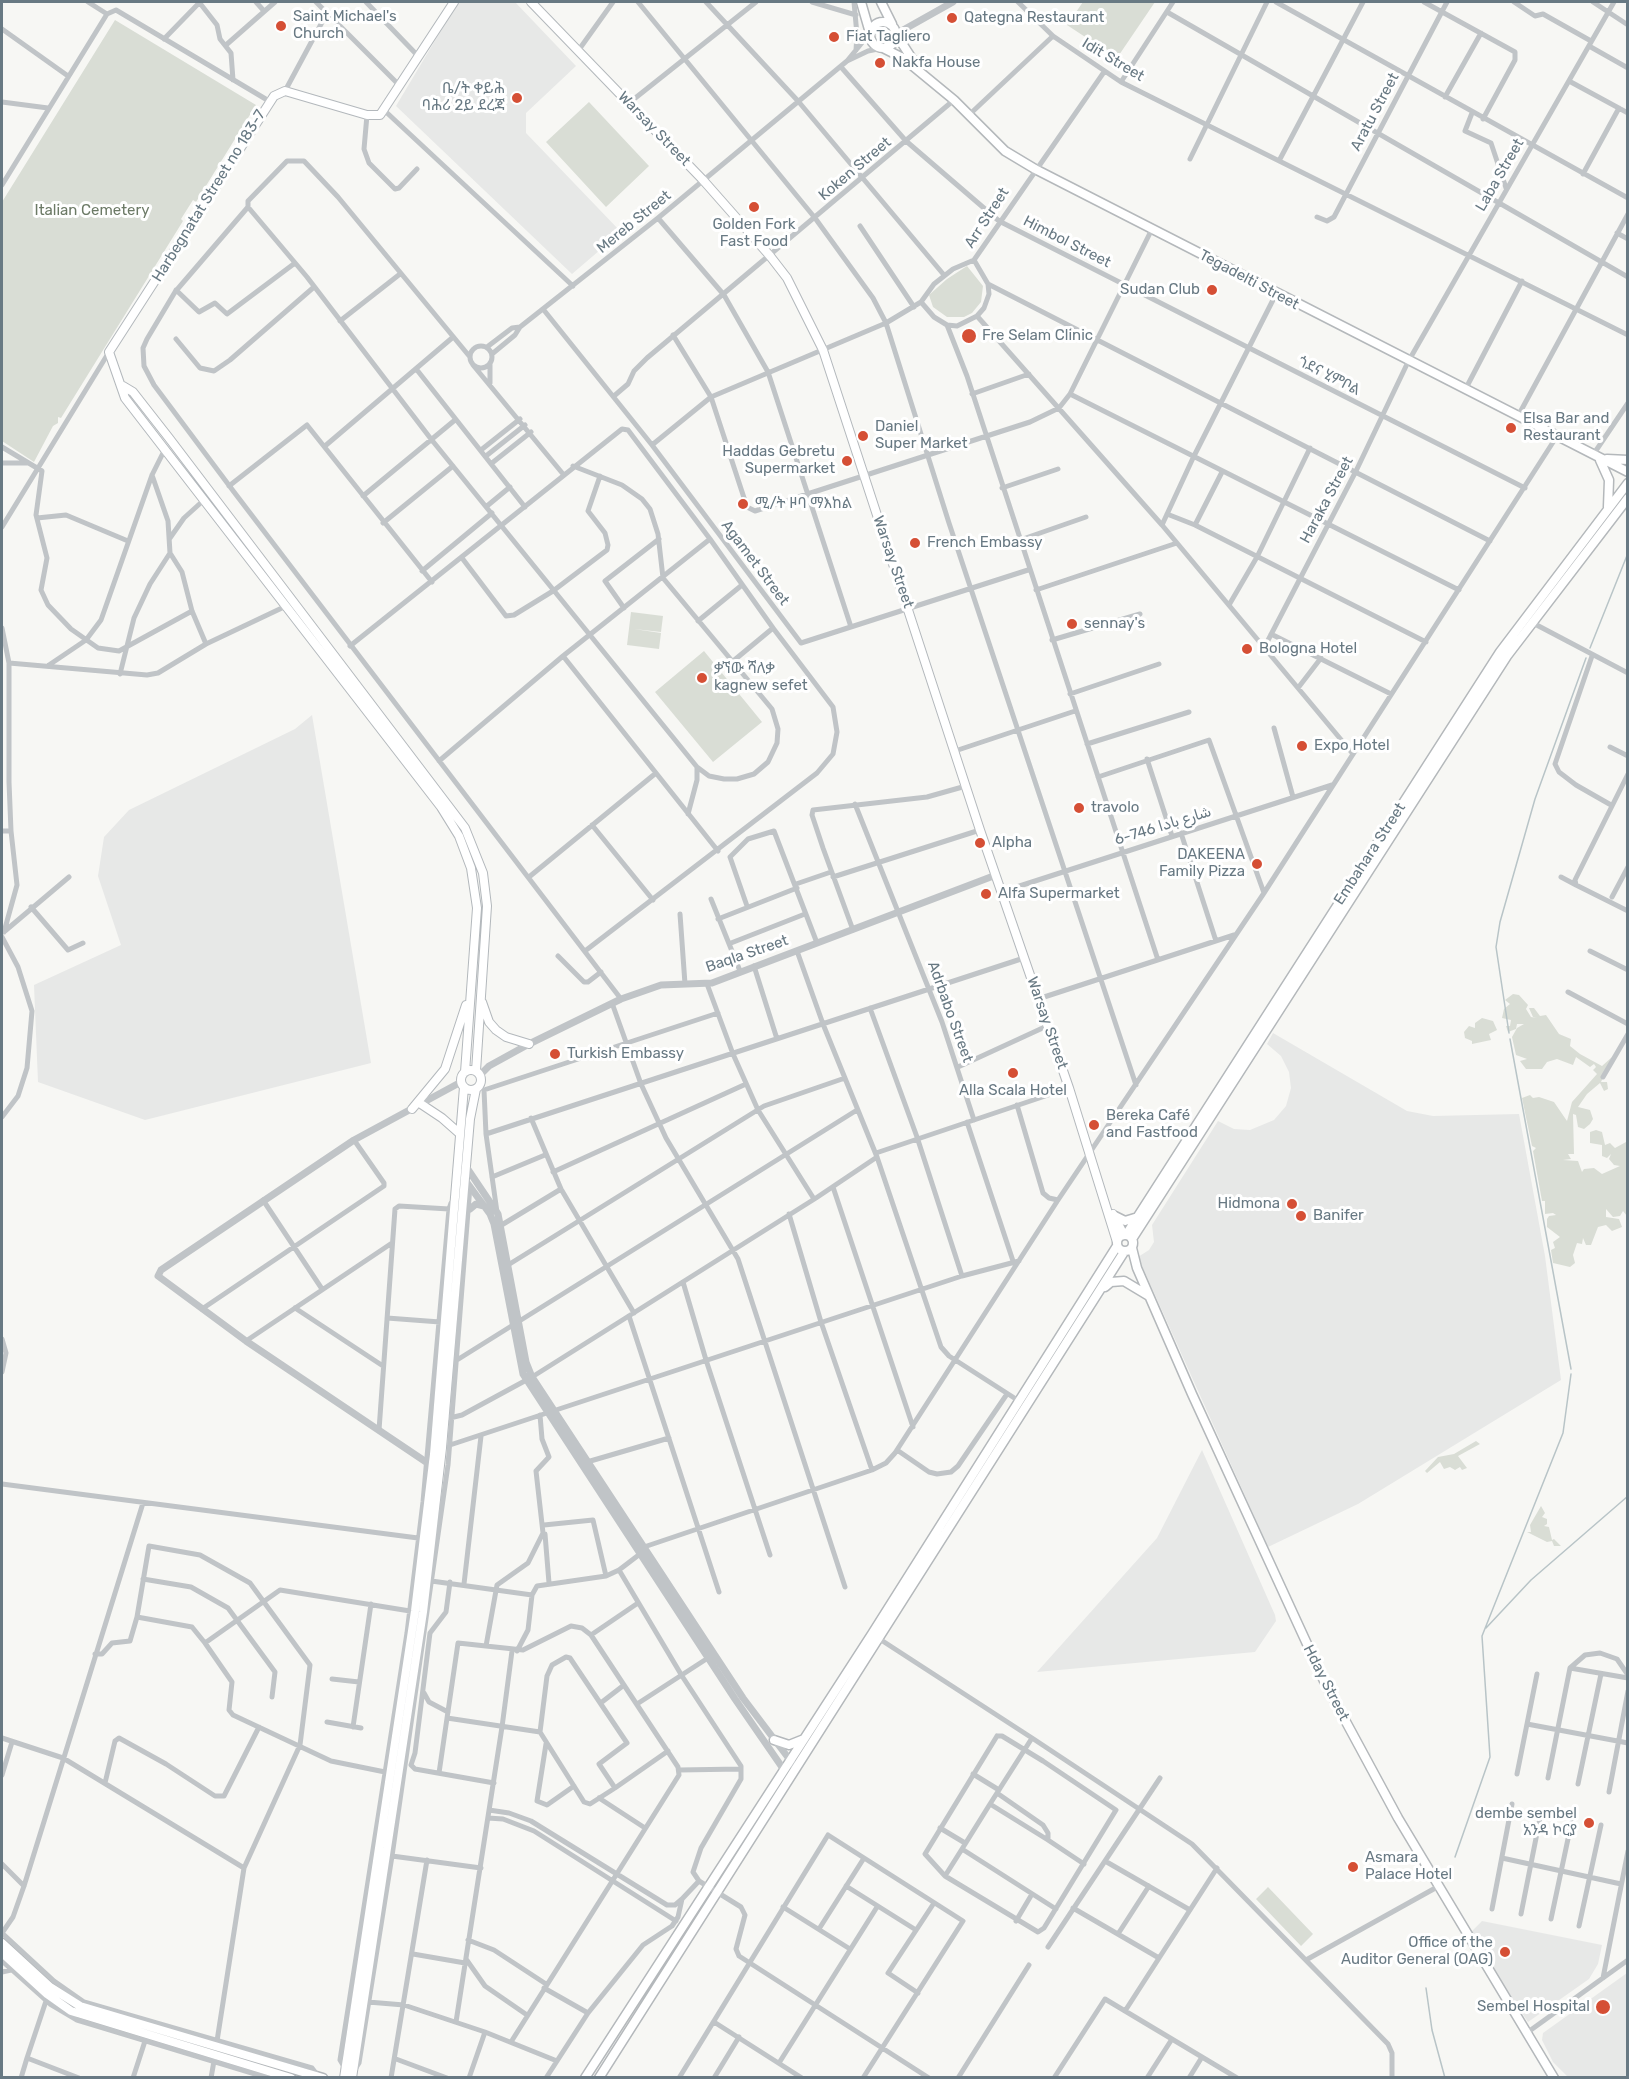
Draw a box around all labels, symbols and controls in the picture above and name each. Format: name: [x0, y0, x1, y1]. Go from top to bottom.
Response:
place label: Saint Michael's Church: [293, 8, 397, 43]
place label: Qategna Restaurant: [964, 9, 1104, 27]
marker: Qategna Restaurant: [945, 11, 959, 25]
marker: Saint Michael's Church: [274, 19, 288, 33]
place label: Fiat Tagliero: [846, 28, 931, 46]
marker: Fiat Tagliero: [827, 30, 841, 44]
street label: Idit Street: [1079, 34, 1147, 86]
place label: Nakfa House: [892, 54, 980, 72]
marker: Nakfa House: [873, 56, 887, 70]
street label: Aratu Street: [1347, 70, 1403, 154]
place label: ቤ/ት ቀይሕ ባሕሪ 2ይ ደረጃ: [422, 80, 505, 115]
street label: Warsay Street: [614, 88, 694, 170]
marker: ቤ/ት ቀይሕ ባሕሪ 2ይ ደረጃ: [510, 91, 524, 105]
street label: Harbegnatat Street no 183-7: [149, 107, 269, 285]
street label: Koken Street: [815, 133, 895, 205]
street label: Laba Street: [1472, 135, 1528, 215]
street label: Arr Street: [961, 184, 1013, 252]
street label: Mereb Street: [593, 187, 675, 257]
marker: Golden Fork Fast Food: [747, 200, 761, 214]
park label: Italian Cemetery: [35, 202, 149, 220]
street label: Himbol Street: [1020, 212, 1114, 272]
place label: Golden Fork Fast Food: [712, 216, 796, 251]
street label: Tegadelti Street: [1196, 246, 1302, 314]
place label: Sudan Club: [1120, 281, 1200, 299]
marker: Sudan Club: [1205, 283, 1219, 297]
marker: Fre Selam Clinic: [960, 327, 978, 345]
place label: Fre Selam Clinic: [982, 327, 1093, 345]
street label: ጎደና ሂምቦል: [1295, 353, 1363, 399]
place label: Elsa Bar and Restaurant: [1523, 410, 1609, 445]
place label: Daniel Super Market: [875, 418, 968, 453]
marker: Elsa Bar and Restaurant: [1504, 421, 1518, 435]
marker: Daniel Super Market: [856, 429, 870, 443]
place label: Haddas Gebretu Supermarket: [722, 443, 835, 478]
marker: Haddas Gebretu Supermarket: [840, 454, 854, 468]
street label: Haraka Street: [1297, 454, 1357, 546]
place label: ሚ/ት ዞባ ማእከል: [755, 495, 852, 513]
marker: ሚ/ት ዞባ ማእከል: [736, 497, 750, 511]
street label: Warsay Street: [869, 513, 917, 611]
street label: Agamet Street: [717, 517, 793, 609]
place label: French Embassy: [927, 534, 1043, 552]
marker: French Embassy: [908, 536, 922, 550]
place label: sennay's: [1084, 615, 1145, 633]
marker: sennay's: [1065, 617, 1079, 631]
place label: Bologna Hotel: [1259, 640, 1357, 658]
marker: Bologna Hotel: [1240, 642, 1254, 656]
place label: ቃኘው ሻለቃ kagnew sefet: [714, 660, 808, 695]
marker: ቃኘው ሻለቃ kagnew sefet: [695, 671, 709, 685]
place label: Expo Hotel: [1314, 737, 1390, 755]
marker: Expo Hotel: [1295, 739, 1309, 753]
place label: travolo: [1091, 799, 1139, 817]
street label: Embahara Street: [1330, 800, 1410, 908]
marker: travolo: [1072, 801, 1086, 815]
street label: شارع بادا 746-6: [1112, 803, 1214, 849]
place label: Alpha: [992, 834, 1032, 852]
marker: Alpha: [973, 836, 987, 850]
place label: DAKEENA Family Pizza: [1159, 846, 1245, 881]
marker: DAKEENA Family Pizza: [1250, 857, 1264, 871]
place label: Alfa Supermarket: [998, 885, 1120, 903]
marker: Alfa Supermarket: [979, 887, 993, 901]
street label: Baqla Street: [703, 931, 791, 977]
street label: Adrbabo Street: [923, 959, 977, 1065]
street label: Warsay Street: [1023, 974, 1071, 1072]
place label: Turkish Embassy: [567, 1045, 684, 1063]
marker: Turkish Embassy: [548, 1047, 562, 1061]
marker: Alla Scala Hotel: [1006, 1066, 1020, 1080]
place label: Alla Scala Hotel: [959, 1082, 1067, 1100]
place label: Bereka Café and Fastfood: [1106, 1107, 1198, 1142]
marker: Bereka Café and Fastfood: [1087, 1118, 1101, 1132]
place label: Hidmona: [1217, 1195, 1280, 1213]
marker: Hidmona: [1285, 1197, 1299, 1211]
place label: Banifer: [1313, 1207, 1364, 1225]
marker: Banifer: [1294, 1209, 1308, 1223]
street label: Hday Street: [1299, 1642, 1353, 1724]
place label: dembe sembel አንዳ ኮርያ: [1475, 1805, 1577, 1840]
marker: dembe sembel አንዳ ኮርያ: [1582, 1816, 1596, 1830]
place label: Asmara Palace Hotel: [1365, 1849, 1452, 1884]
marker: Asmara Palace Hotel: [1346, 1860, 1360, 1874]
place label: Office of the Auditor General (OAG): [1341, 1934, 1493, 1969]
marker: Office of the Auditor General (OAG): [1498, 1945, 1512, 1959]
place label: Sembel Hospital: [1477, 1998, 1590, 2016]
marker: Sembel Hospital: [1594, 1998, 1612, 2016]

